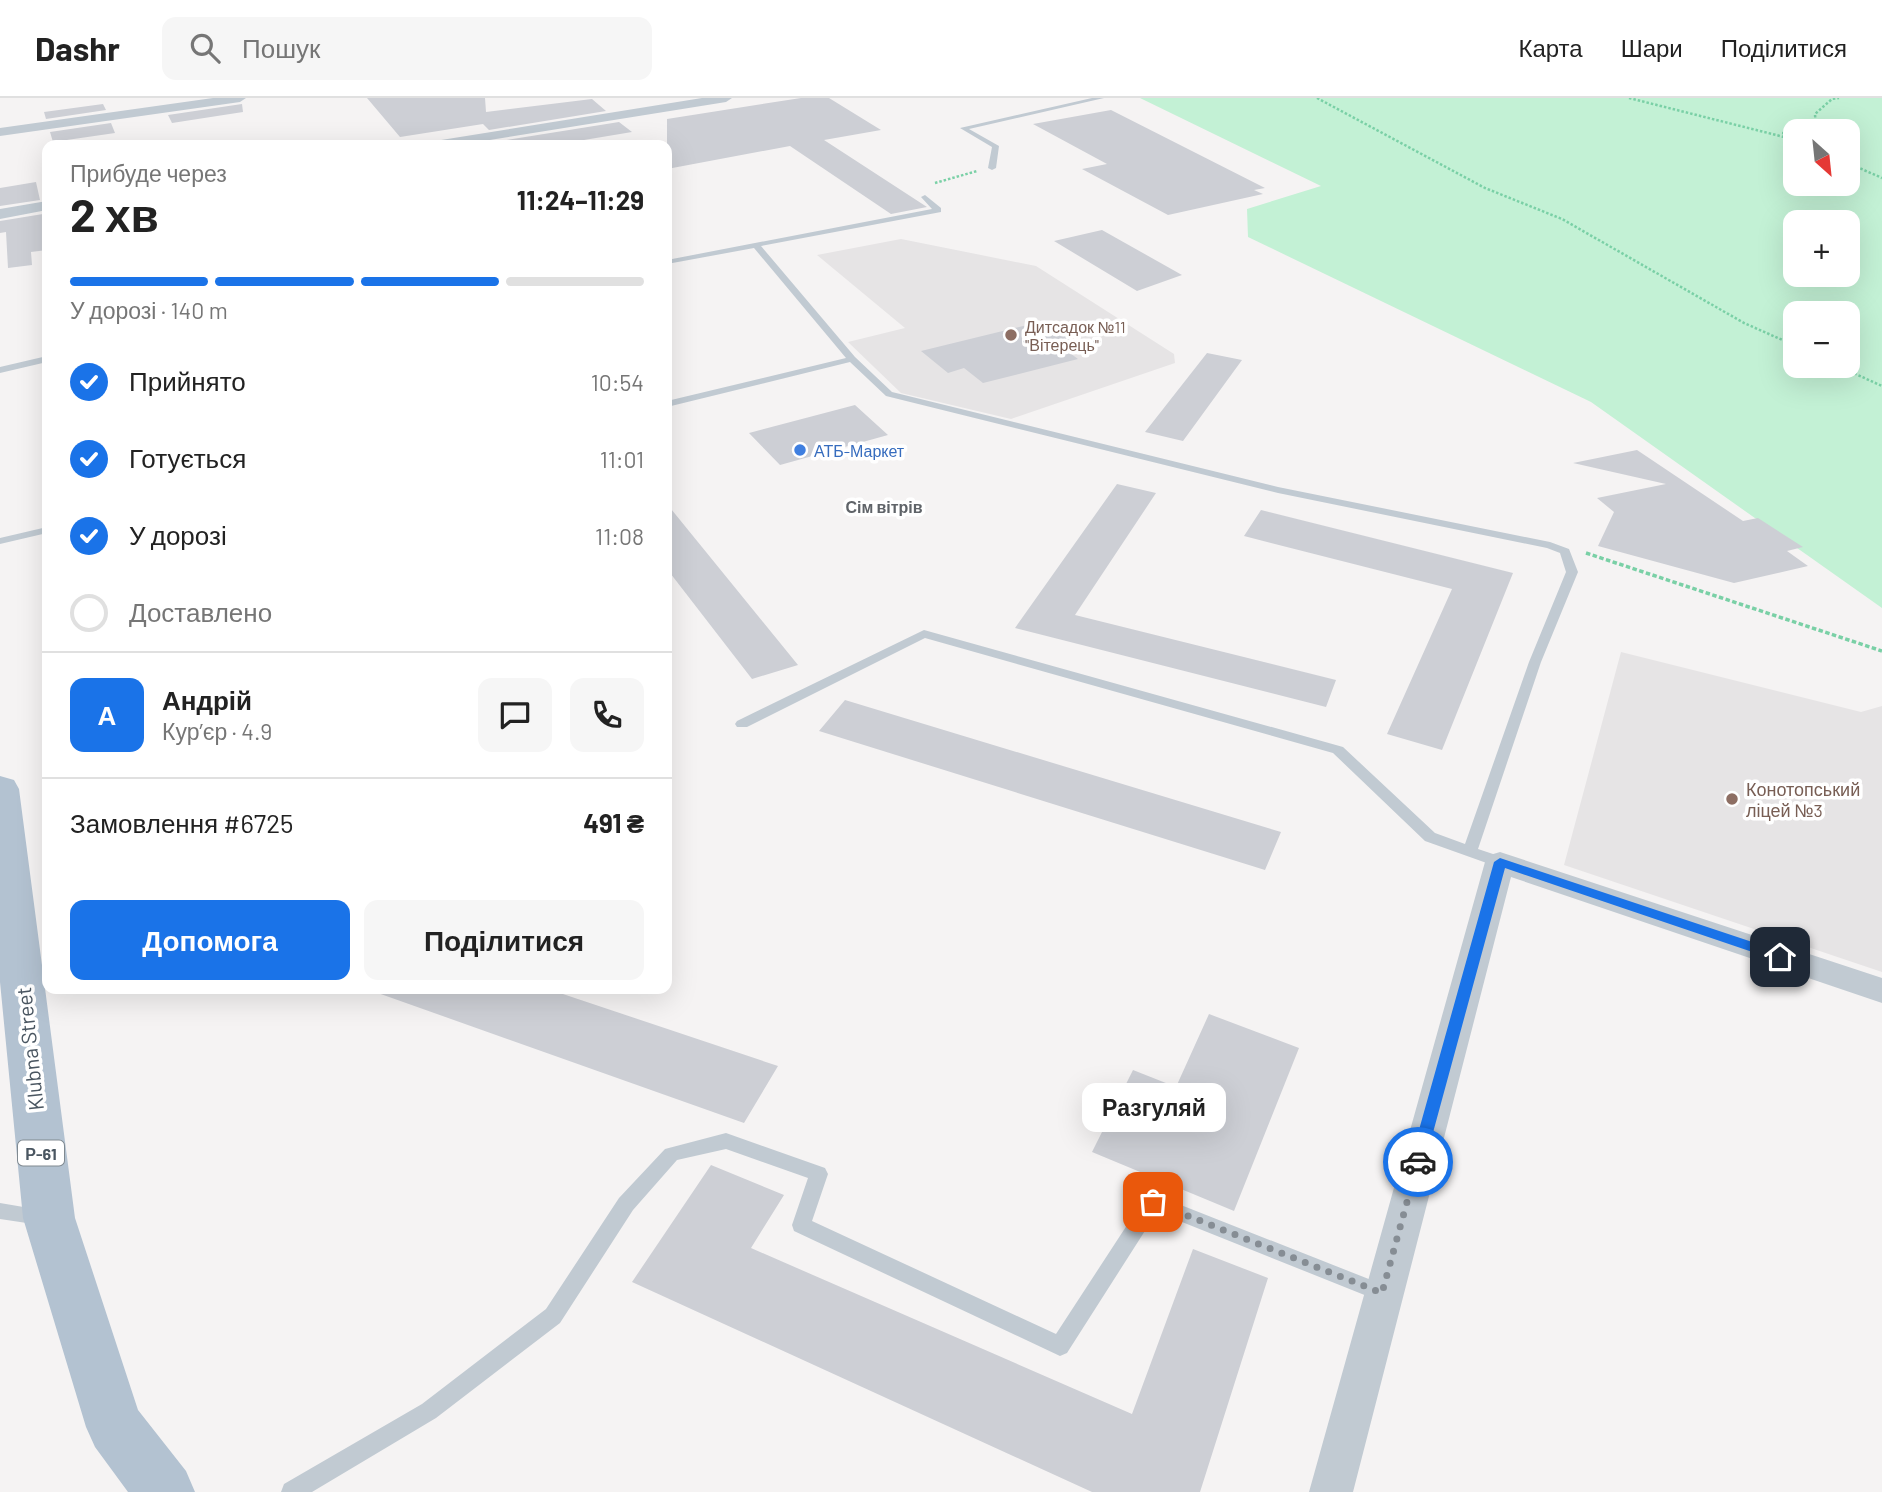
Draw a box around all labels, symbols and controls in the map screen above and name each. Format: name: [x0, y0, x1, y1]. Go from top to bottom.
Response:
search box: [162, 17, 652, 80]
text: Dashr: [35, 28, 120, 68]
icon: search: [186, 29, 224, 67]
text: Пошук: [242, 32, 320, 63]
text: Карта: [1518, 33, 1583, 62]
text: Шари: [1621, 33, 1683, 62]
text: Поділитися: [1721, 33, 1847, 62]
north arrow: [1783, 119, 1860, 196]
map controls: [1783, 119, 1860, 378]
text: Прибуде через: [70, 159, 227, 187]
text: 11:24–11:29: [517, 184, 644, 215]
text: 2 хв: [70, 186, 159, 241]
button: +: [1783, 210, 1860, 287]
text: У дорозі · 140 m: [70, 296, 228, 324]
button: −: [1783, 301, 1860, 378]
place label: Дитсадок №11 "Вітерець": [1025, 317, 1126, 354]
marker: Дитсадок №11 "Вітерець": [1003, 327, 1019, 343]
icon: check: [70, 363, 108, 401]
text: Прийнято: [129, 365, 246, 396]
text: 10:54: [591, 368, 644, 396]
icon: check: [70, 440, 108, 478]
place label: АТБ-Маркет: [814, 441, 905, 460]
text: Готується: [129, 442, 246, 473]
marker: АТБ-Маркет: [792, 442, 808, 458]
text: 11:01: [600, 445, 644, 473]
district label: Сім вітрів: [845, 497, 923, 516]
icon: check: [70, 517, 108, 555]
text: У дорозі: [129, 519, 227, 550]
text: 11:08: [595, 522, 644, 550]
text: Доставлено: [129, 596, 272, 627]
button: chat: [478, 678, 552, 752]
button: phone: [570, 678, 644, 752]
text: Андрій: [162, 684, 252, 715]
text: А: [98, 699, 116, 730]
text: Кур’єр · 4.9: [162, 717, 272, 745]
place label: Конотопський ліцей №3: [1746, 778, 1860, 821]
marker: Конотопський ліцей №3: [1724, 791, 1740, 807]
text: Замовлення #6725: [70, 807, 293, 838]
text: 491 ₴: [583, 807, 644, 838]
button: Допомога: [70, 900, 350, 980]
button: Поділитися: [364, 900, 644, 980]
pin: [1750, 927, 1810, 987]
icon: home: [1761, 938, 1799, 976]
street label: Klubna Street: [10, 986, 48, 1112]
callout: Разгуляй: [1081, 1083, 1225, 1132]
text: Разгуляй: [1102, 1093, 1206, 1121]
courier: [1383, 1127, 1453, 1197]
road number: Р-61: [18, 1140, 64, 1166]
icon: car: [1399, 1143, 1437, 1181]
pin: [1123, 1172, 1183, 1232]
icon: bag: [1134, 1183, 1172, 1221]

